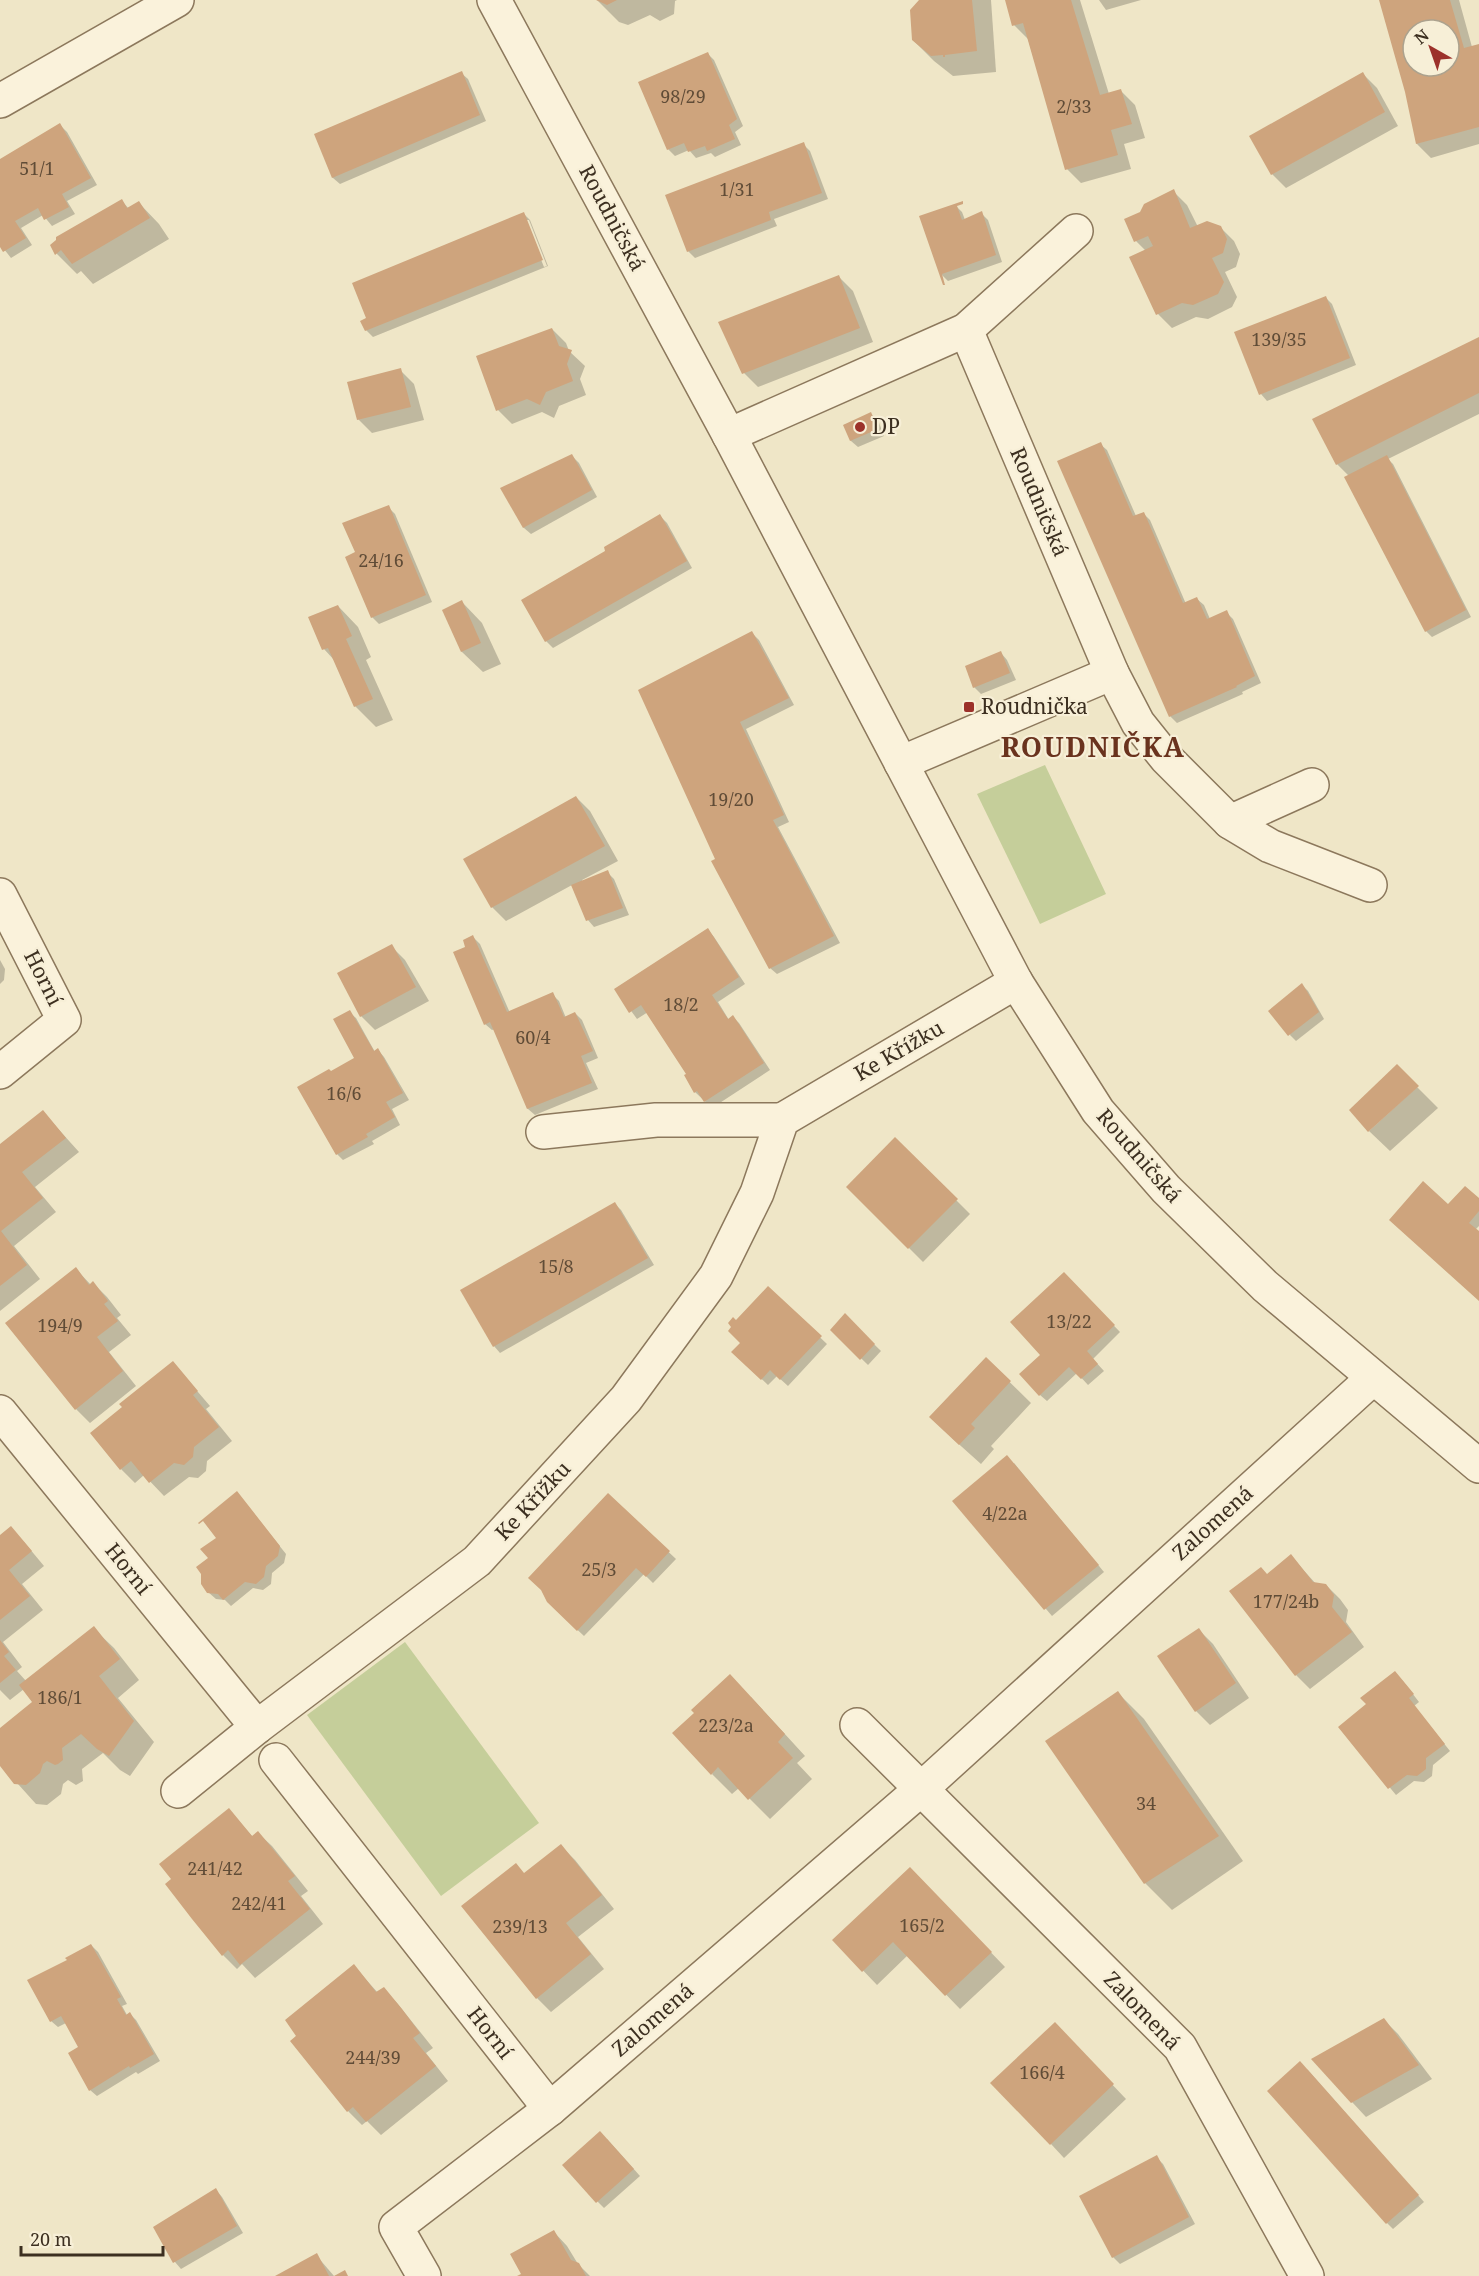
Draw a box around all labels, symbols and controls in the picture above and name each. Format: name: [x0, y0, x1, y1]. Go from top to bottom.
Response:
north arrow: [1401, 18, 1461, 78]
text: N: [1409, 24, 1434, 49]
house number: 98/29: [660, 84, 706, 108]
house number: 2/33: [1056, 94, 1092, 118]
house number: 51/1: [19, 156, 55, 180]
street label: Roudničská: [573, 160, 653, 275]
house number: 1/31: [719, 177, 755, 201]
house number: 139/35: [1251, 327, 1307, 351]
place label: DP: [872, 412, 900, 440]
marker: DP: [853, 420, 867, 434]
street label: Roudničská: [1004, 443, 1076, 561]
house number: 24/16: [358, 548, 404, 572]
place label: Roudnička: [981, 692, 1088, 720]
marker: Roudnička: [962, 700, 976, 714]
district label: ROUDNIČKA: [1001, 728, 1185, 765]
house number: 19/20: [708, 787, 754, 811]
street label: Horní: [18, 945, 70, 1010]
house number: 18/2: [663, 992, 699, 1016]
street label: Ke Křížku: [849, 1013, 948, 1087]
house number: 60/4: [515, 1025, 551, 1049]
house number: 16/6: [326, 1081, 362, 1105]
street label: Roudničská: [1091, 1102, 1188, 1208]
house number: 15/8: [538, 1254, 574, 1278]
house number: 13/22: [1046, 1309, 1092, 1333]
house number: 194/9: [37, 1313, 83, 1337]
street label: Ke Křížku: [488, 1455, 576, 1546]
street label: Zalomená: [1166, 1479, 1259, 1566]
house number: 4/22a: [982, 1501, 1028, 1525]
street label: Horní: [99, 1537, 158, 1600]
house number: 25/3: [581, 1557, 617, 1581]
house number: 177/24b: [1253, 1589, 1319, 1613]
house number: 186/1: [37, 1685, 83, 1709]
house number: 223/2a: [698, 1713, 754, 1737]
house number: 34: [1136, 1791, 1156, 1815]
house number: 241/42: [187, 1856, 243, 1880]
house number: 242/41: [231, 1891, 287, 1915]
house number: 165/2: [899, 1913, 945, 1937]
house number: 239/13: [492, 1914, 548, 1938]
street label: Zalomená: [1098, 1965, 1187, 2056]
street label: Zalomená: [606, 1976, 699, 2062]
street label: Horní: [462, 2001, 520, 2064]
house number: 244/39: [345, 2045, 401, 2069]
house number: 166/4: [1019, 2060, 1065, 2084]
scale bar: [21, 2219, 164, 2257]
text: 20 m: [30, 2227, 72, 2251]

